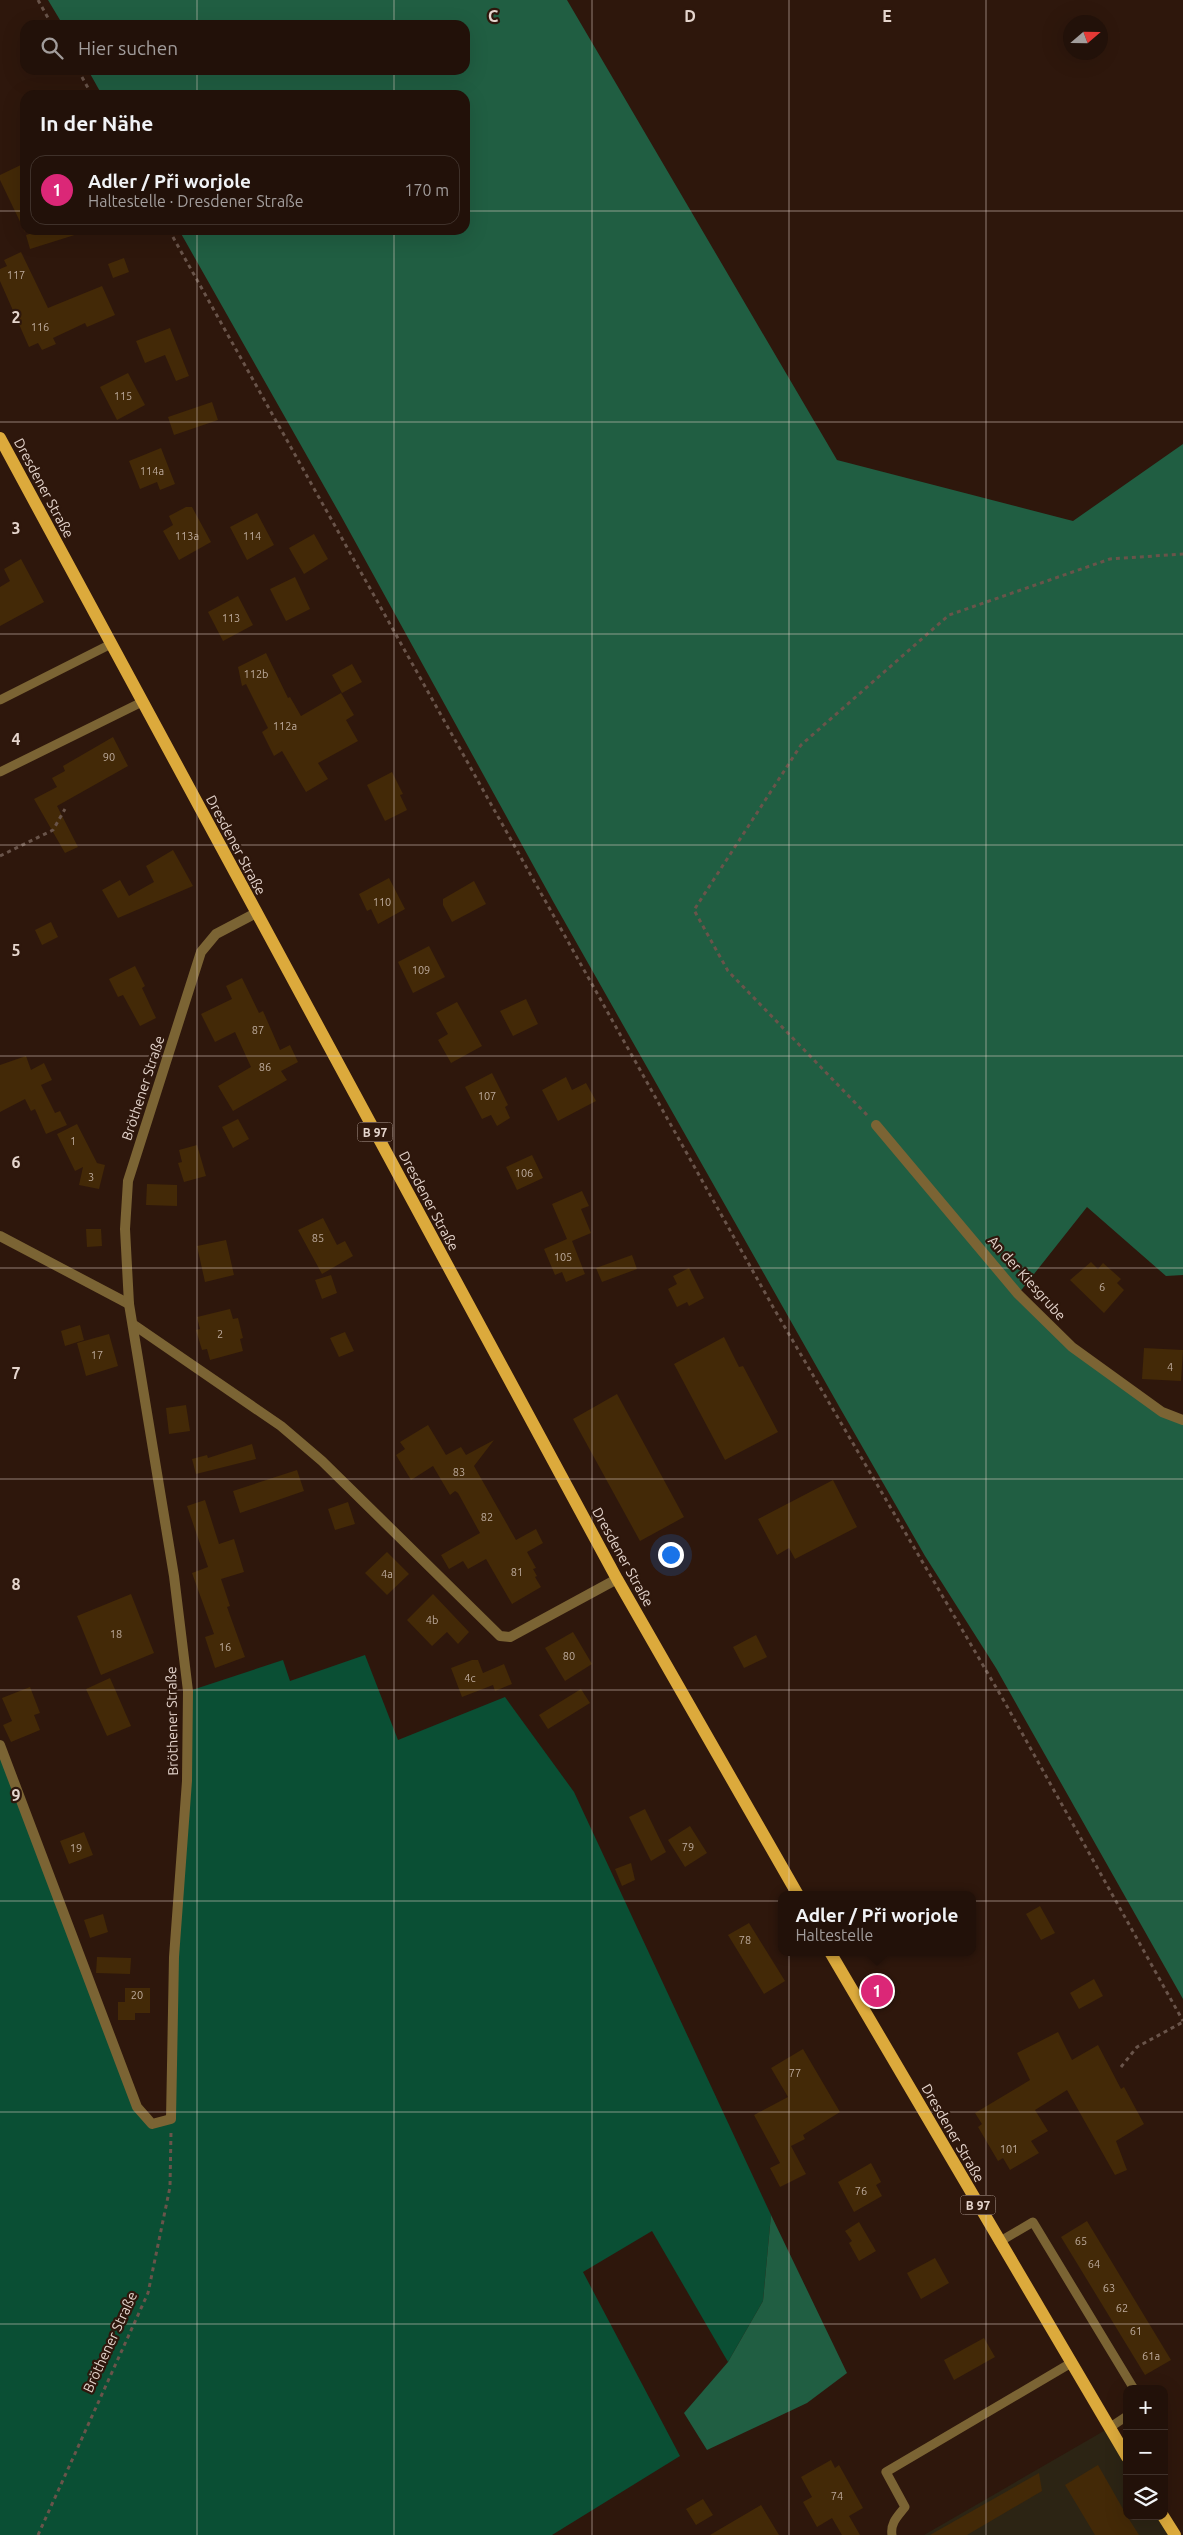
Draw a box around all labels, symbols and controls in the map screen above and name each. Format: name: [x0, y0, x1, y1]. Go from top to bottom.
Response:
text: C: [488, 7, 498, 25]
text: D: [684, 7, 696, 25]
text: E: [882, 7, 892, 25]
north arrow: [1063, 15, 1108, 60]
search box: [20, 20, 470, 75]
icon: search: [38, 34, 66, 62]
text: Hier suchen: [78, 37, 178, 59]
text: In der Nähe: [40, 111, 153, 135]
text: Adler / Při worjole: [88, 170, 251, 192]
text: 1: [52, 181, 62, 199]
text: 170 m: [404, 181, 449, 199]
text: Haltestelle · Dresdener Straße: [88, 192, 304, 210]
house number: 117: [7, 269, 25, 281]
text: 2: [11, 308, 21, 326]
house number: 116: [31, 321, 49, 333]
house number: 115: [114, 390, 132, 402]
street label: Dresdener Straße: [11, 435, 77, 541]
house number: 114a: [140, 465, 164, 477]
text: 3: [11, 519, 21, 537]
house number: 113a: [175, 530, 199, 542]
house number: 114: [243, 530, 261, 542]
house number: 113: [222, 612, 240, 624]
house number: 112b: [243, 668, 269, 680]
house number: 112a: [273, 720, 297, 732]
text: 4: [11, 730, 21, 748]
house number: 90: [103, 751, 115, 763]
street label: Dresdener Straße: [203, 792, 269, 898]
house number: 110: [373, 896, 391, 908]
text: 5: [11, 941, 21, 959]
house number: 109: [412, 964, 430, 976]
house number: 87: [252, 1024, 264, 1036]
street label: Bröthener Straße: [118, 1034, 168, 1142]
house number: 86: [259, 1061, 271, 1073]
house number: 107: [478, 1090, 496, 1102]
road number: B 97: [358, 1122, 392, 1142]
house number: 1: [70, 1135, 76, 1147]
street label: Dresdener Straße: [396, 1148, 462, 1254]
text: 6: [11, 1153, 21, 1171]
house number: 106: [515, 1167, 533, 1179]
house number: 3: [88, 1171, 94, 1183]
house number: 85: [312, 1232, 324, 1244]
street label: An der Kiesgrube: [985, 1233, 1069, 1323]
house number: 105: [554, 1251, 572, 1263]
house number: 6: [1099, 1281, 1105, 1293]
house number: 2: [217, 1328, 223, 1340]
house number: 17: [91, 1349, 103, 1361]
house number: 4: [1167, 1361, 1173, 1373]
text: 7: [11, 1364, 21, 1382]
house number: 83: [453, 1466, 465, 1478]
street label: Dresdener Straße: [589, 1505, 657, 1609]
house number: 82: [481, 1511, 493, 1523]
your location: [658, 1542, 684, 1568]
house number: 81: [511, 1566, 523, 1578]
house number: 4a: [381, 1568, 393, 1580]
text: 8: [11, 1575, 21, 1593]
house number: 4b: [426, 1614, 438, 1626]
house number: 18: [110, 1628, 122, 1640]
house number: 16: [219, 1641, 231, 1653]
house number: 80: [563, 1650, 575, 1662]
street label: Bröthener Straße: [163, 1666, 181, 1776]
house number: 4c: [464, 1672, 476, 1684]
text: 9: [11, 1786, 21, 1804]
house number: 79: [682, 1841, 694, 1853]
house number: 19: [70, 1842, 82, 1854]
popup: [778, 1891, 976, 1956]
text: Adler / Při worjole: [795, 1904, 959, 1926]
text: Haltestelle: [795, 1926, 873, 1944]
house number: 78: [739, 1934, 751, 1946]
pin: 1: [861, 1972, 893, 2010]
house number: 20: [131, 1989, 143, 2001]
house number: 77: [789, 2067, 801, 2079]
street label: Dresdener Straße: [918, 2081, 988, 2185]
house number: 101: [1000, 2143, 1018, 2155]
house number: 76: [855, 2185, 867, 2197]
road number: B 97: [960, 2196, 996, 2214]
house number: 65: [1075, 2235, 1087, 2247]
house number: 64: [1088, 2258, 1100, 2270]
house number: 63: [1103, 2282, 1115, 2294]
street label: Bröthener Straße: [80, 2289, 140, 2395]
house number: 62: [1116, 2302, 1128, 2314]
house number: 61: [1130, 2325, 1142, 2337]
house number: 61a: [1142, 2350, 1160, 2362]
map controls: [1123, 2385, 1168, 2520]
button: +: [1123, 2385, 1168, 2430]
button: −: [1123, 2430, 1168, 2475]
button: layers: [1123, 2475, 1168, 2520]
house number: 74: [831, 2490, 843, 2502]

